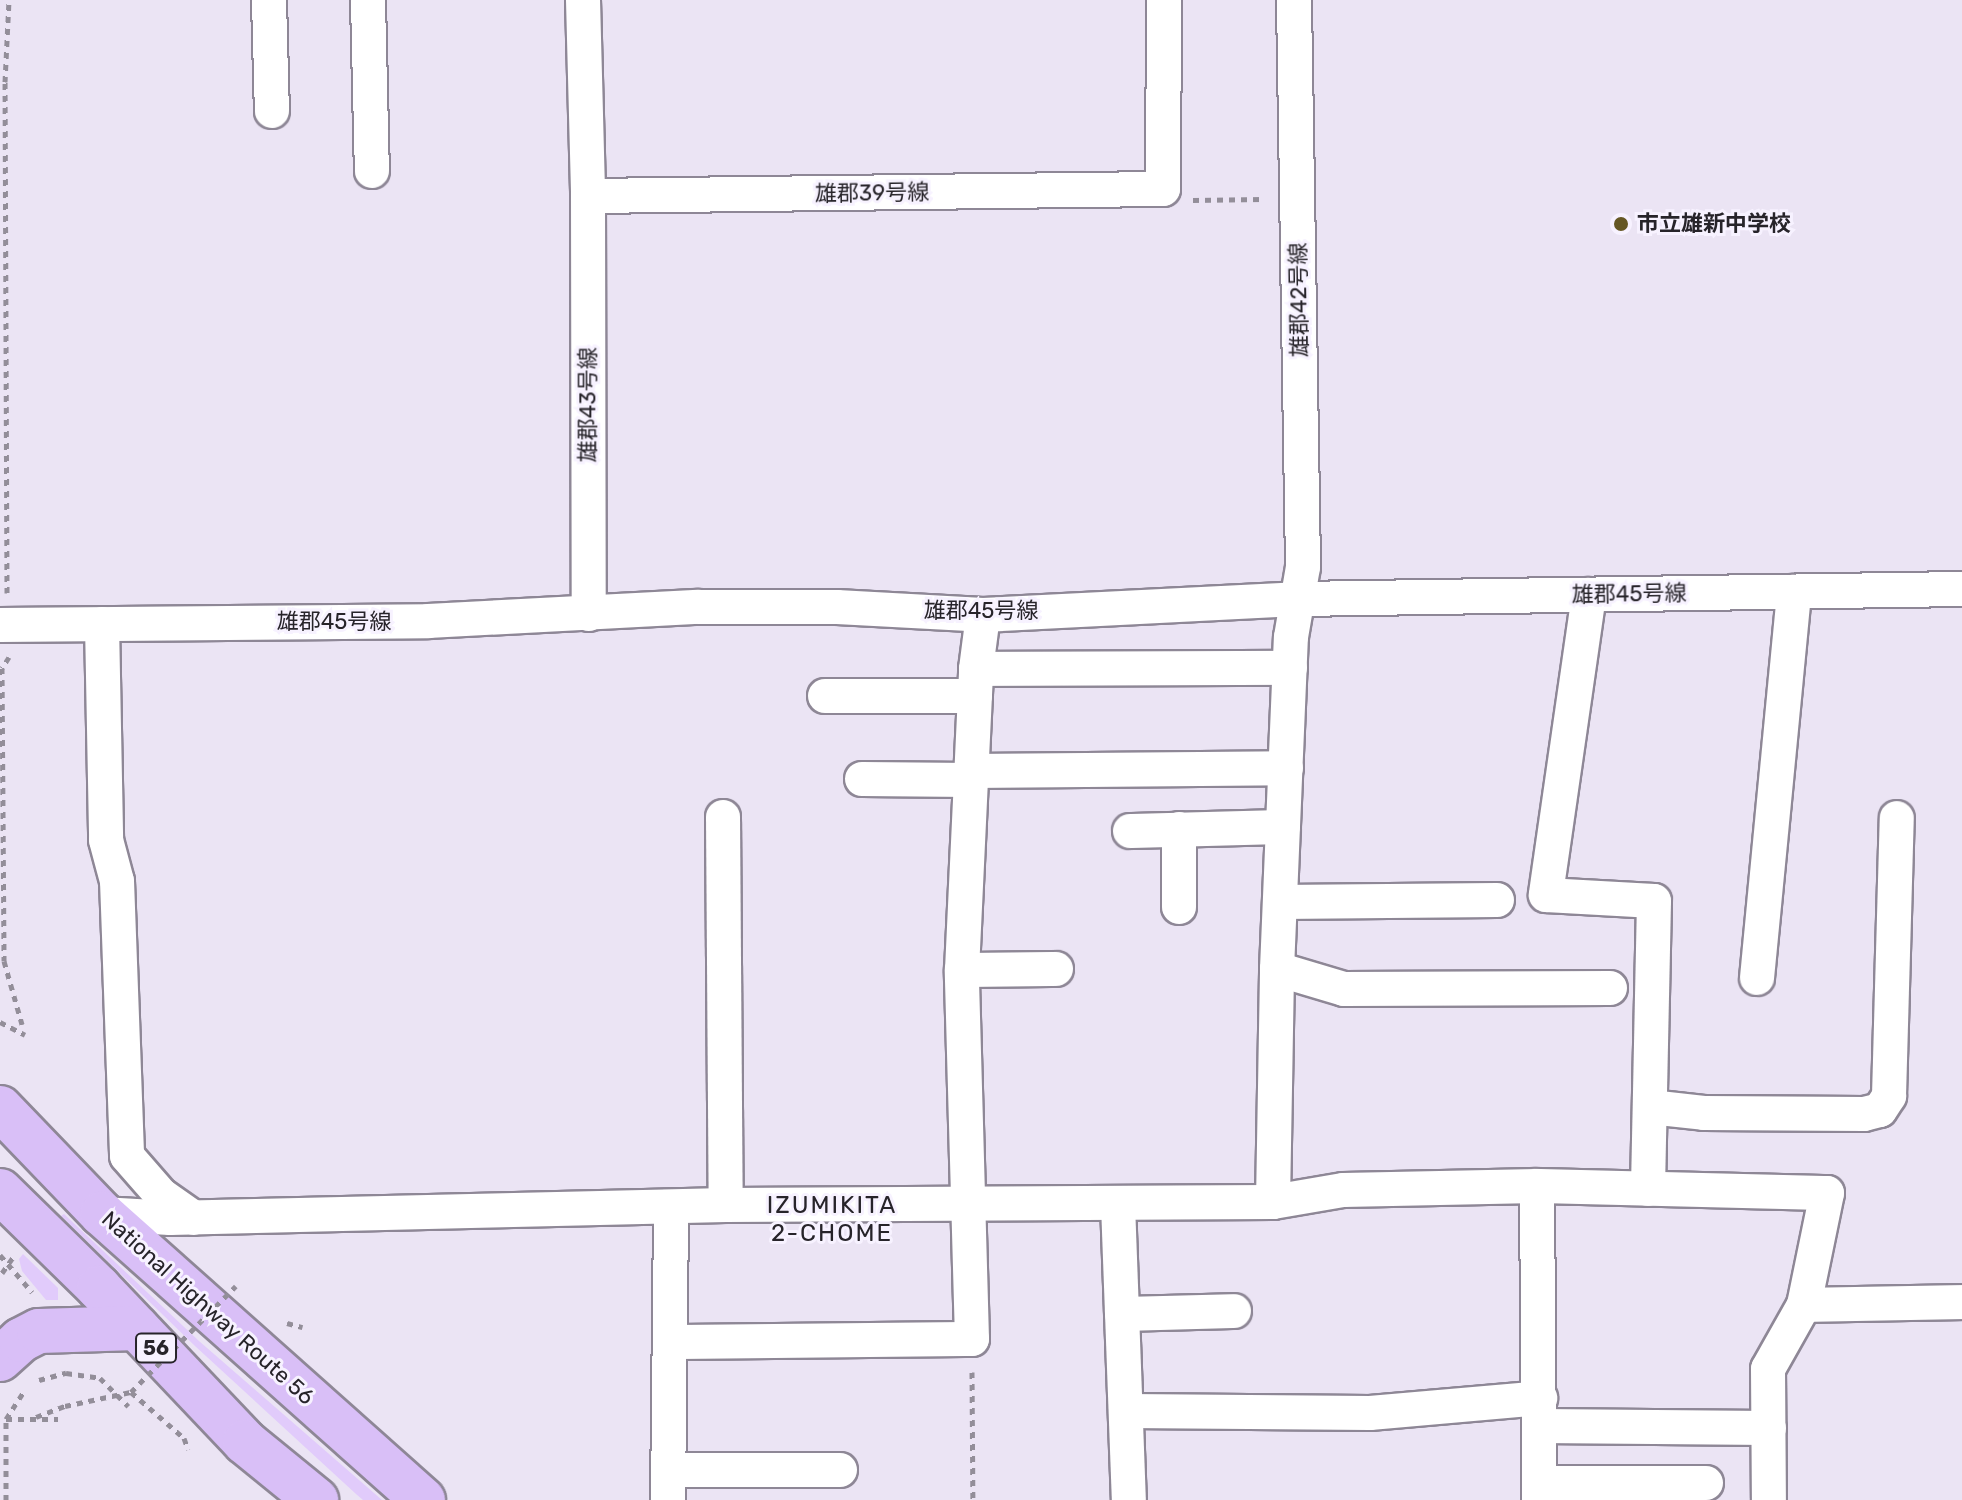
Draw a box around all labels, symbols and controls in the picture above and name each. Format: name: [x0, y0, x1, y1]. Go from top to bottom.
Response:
street label: 雄郡39号線: [815, 179, 929, 207]
place label: 市立雄新中学校: [1637, 211, 1791, 237]
marker: 市立雄新中学校: [1612, 215, 1630, 233]
street label: 雄郡42号線: [1285, 242, 1313, 358]
street label: 雄郡43号線: [575, 348, 601, 462]
street label: 雄郡45号線: [1571, 580, 1687, 608]
street label: 雄郡45号線: [924, 598, 1038, 624]
street label: 雄郡45号線: [277, 609, 391, 635]
district label: IZUMIKITA 2-CHOME: [767, 1192, 897, 1248]
street label: National Highway Route 56: [96, 1206, 320, 1410]
road number: 56: [134, 1332, 178, 1364]

